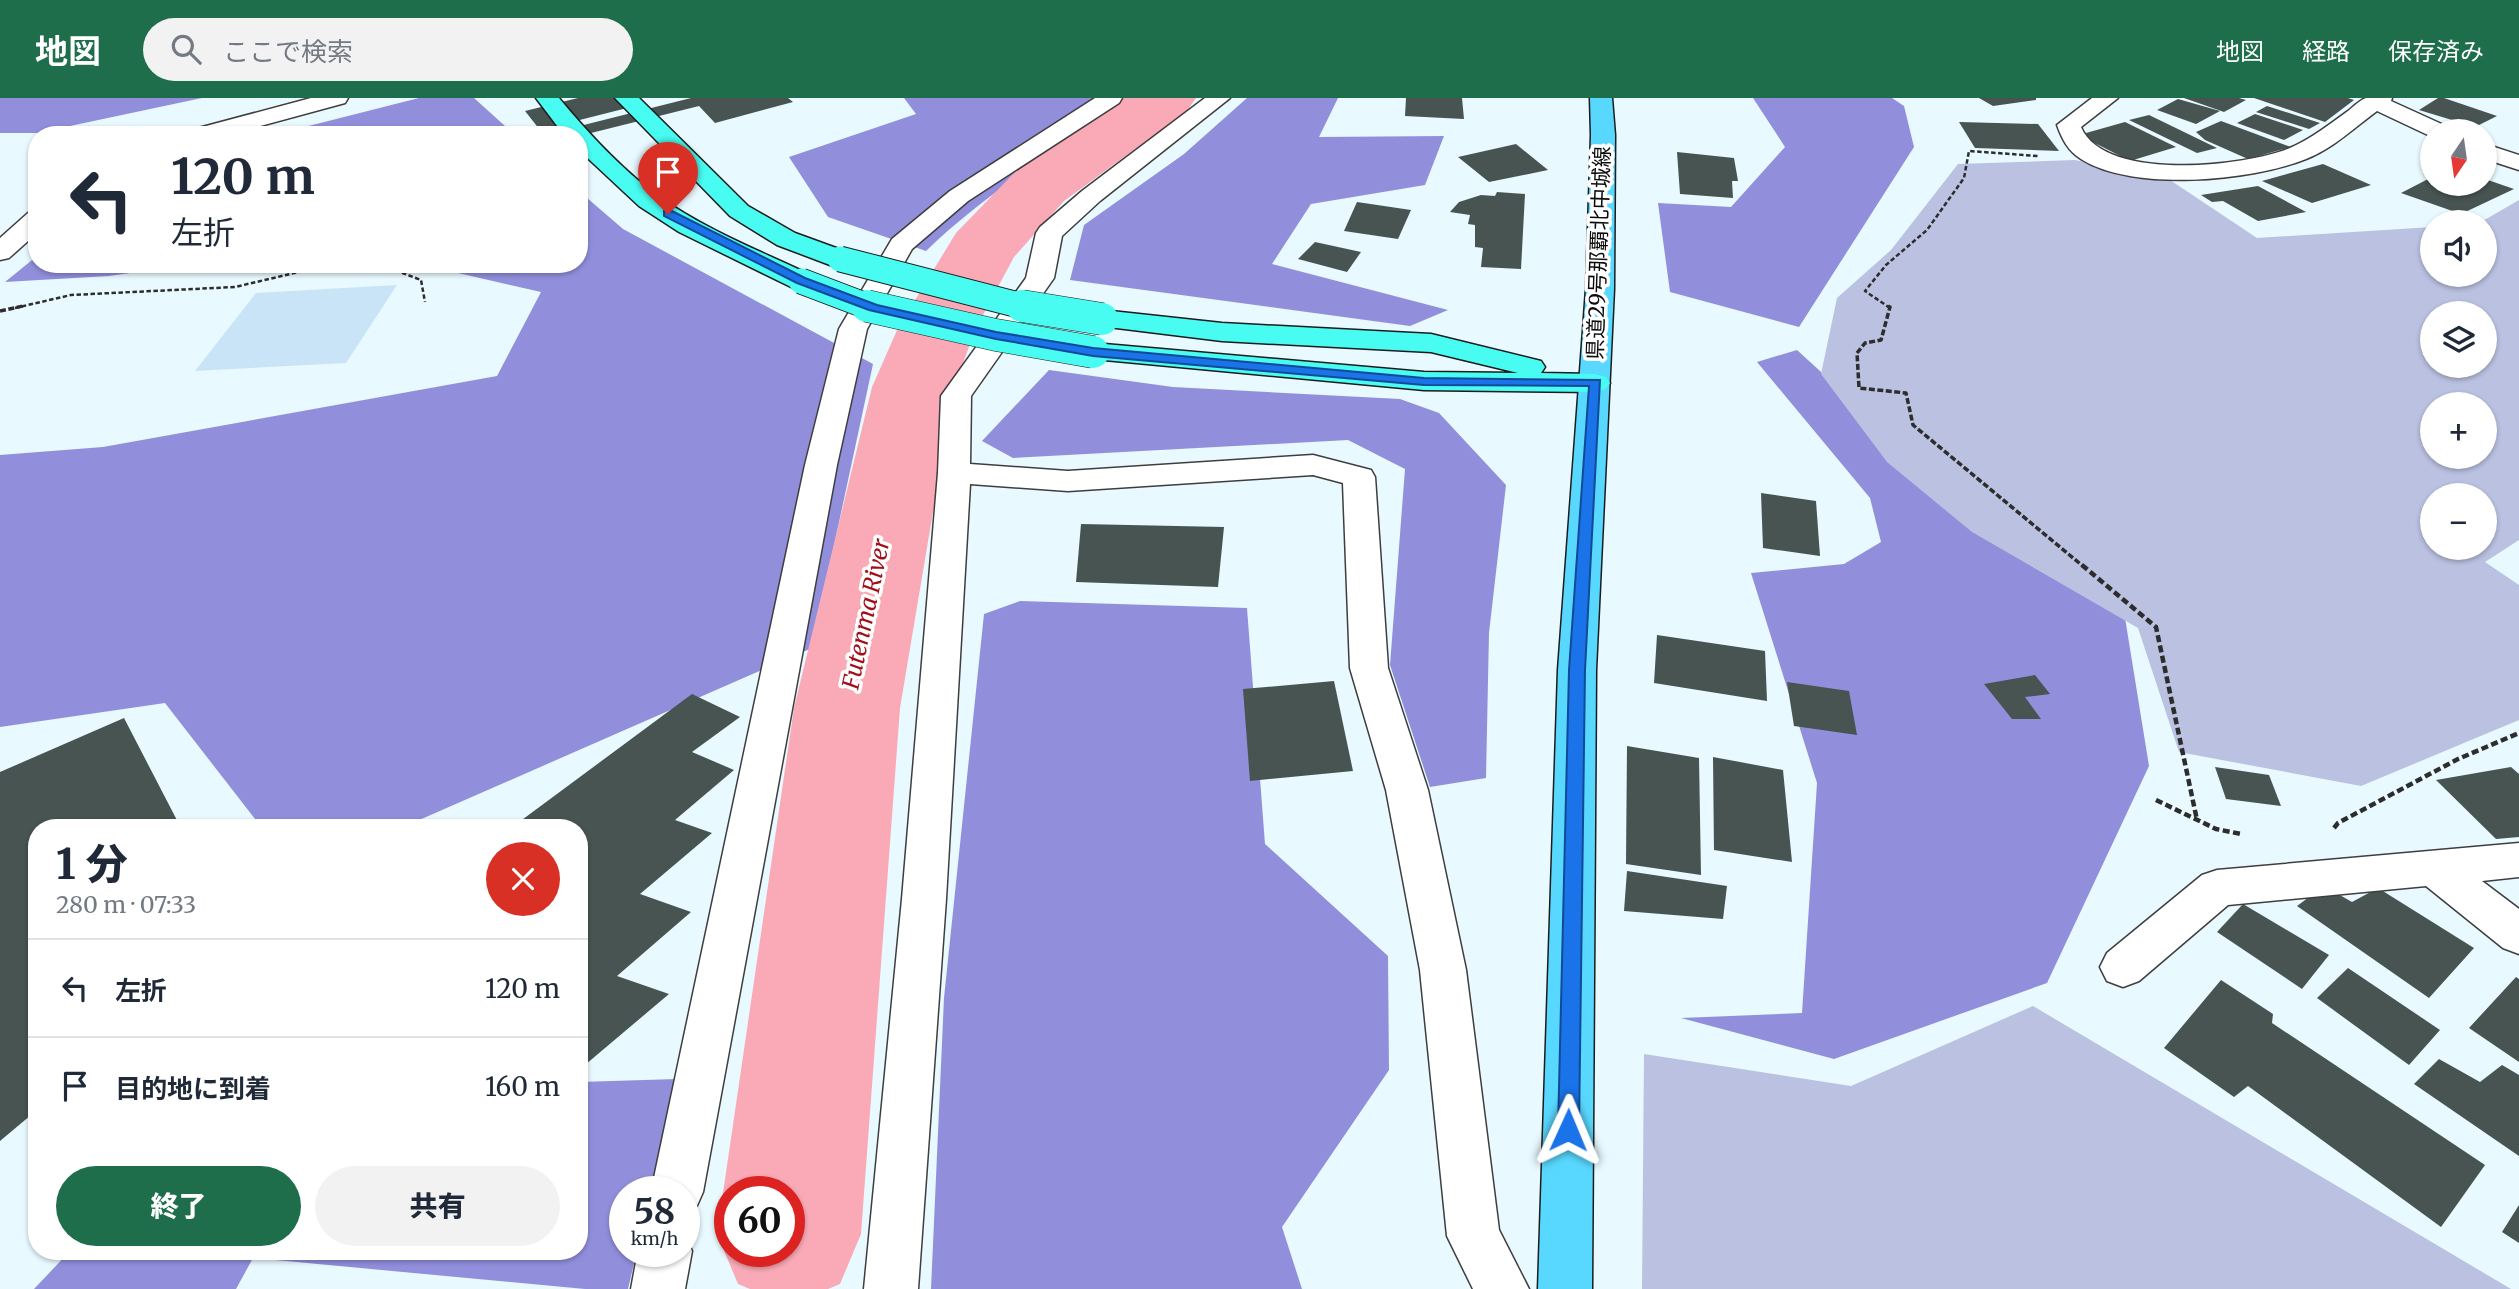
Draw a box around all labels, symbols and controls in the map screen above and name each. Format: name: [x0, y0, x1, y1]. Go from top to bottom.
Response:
search box: [143, 18, 633, 81]
icon: search: [167, 30, 205, 68]
text: 地図: [35, 31, 101, 72]
text: ここで検索: [223, 35, 353, 68]
text: 地図: [2216, 36, 2264, 67]
text: 経路: [2302, 36, 2350, 67]
text: 保存済み: [2388, 36, 2484, 67]
north arrow: [2420, 119, 2497, 196]
map controls: [2420, 119, 2497, 560]
pin: [638, 142, 698, 214]
text: 120 m: [171, 146, 315, 207]
street label: 県道29号那覇北中城線: [1581, 146, 1616, 360]
icon: arrive: [649, 153, 687, 191]
icon: left: [56, 154, 147, 245]
button: sound: [2420, 210, 2497, 287]
text: 左折: [171, 213, 235, 253]
button: layers: [2420, 301, 2497, 378]
button: +: [2420, 392, 2497, 469]
button: −: [2420, 483, 2497, 560]
water label: Futenma River: [835, 535, 896, 693]
text: 1 分: [56, 838, 128, 890]
button: close: [486, 842, 560, 916]
text: 280 m · 07:33: [56, 890, 196, 919]
icon: left: [56, 969, 94, 1007]
text: 120 m: [485, 972, 560, 1005]
text: 左折: [115, 974, 167, 1007]
icon: arrive: [56, 1067, 94, 1105]
text: 160 m: [485, 1070, 560, 1103]
text: 目的地に到着: [115, 1072, 271, 1105]
position arrow: [1531, 1093, 1605, 1167]
button: 終了: [56, 1166, 301, 1246]
button: 共有: [315, 1166, 560, 1246]
speed limit sign: 60: [714, 1176, 805, 1267]
text: 58: [634, 1190, 675, 1234]
text: km/h: [631, 1227, 678, 1250]

